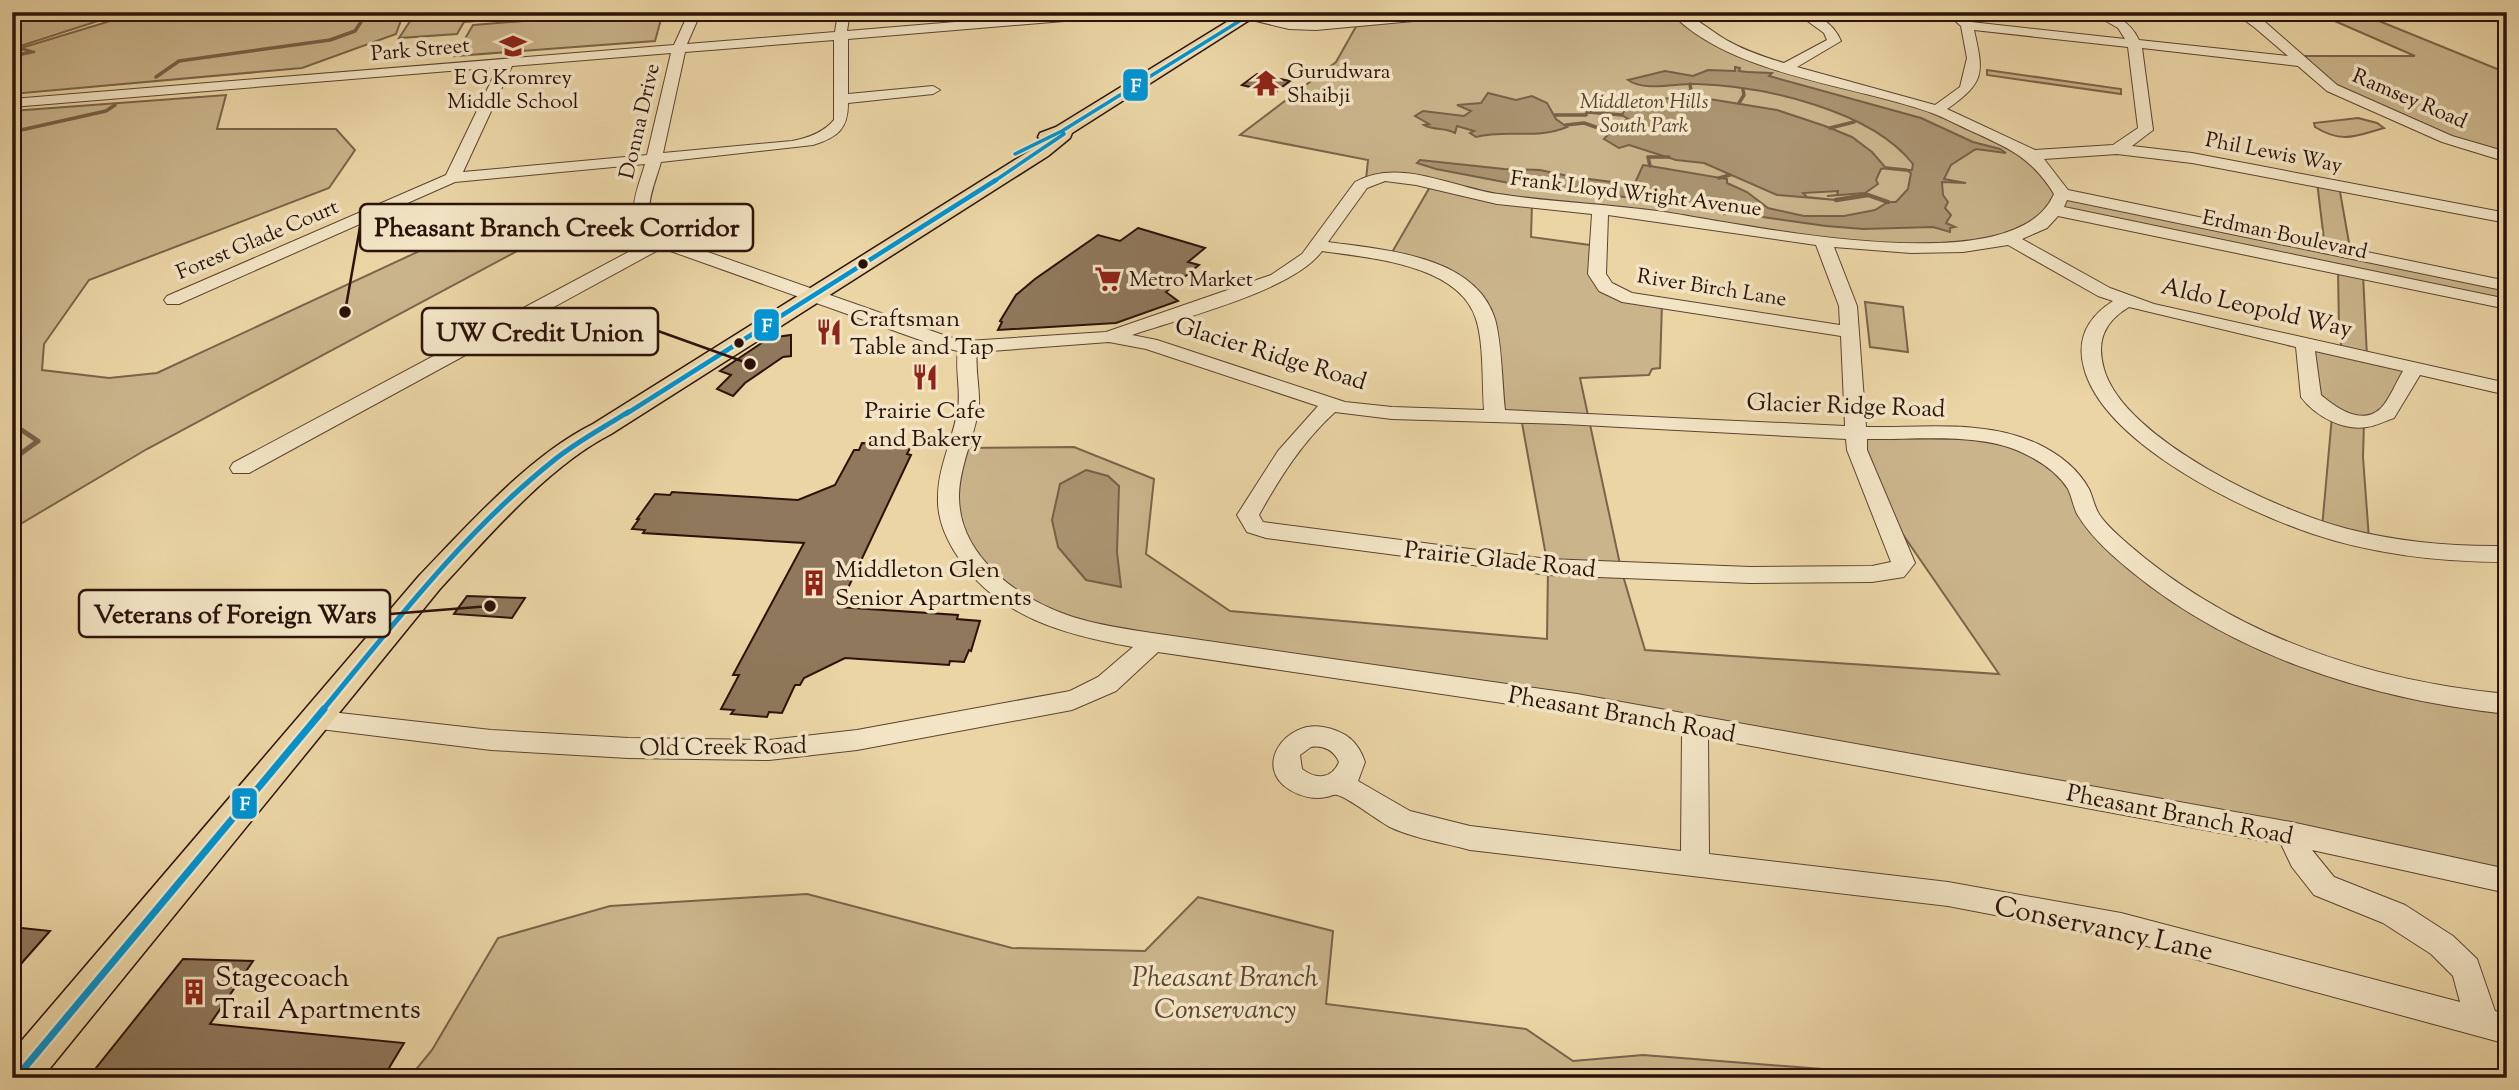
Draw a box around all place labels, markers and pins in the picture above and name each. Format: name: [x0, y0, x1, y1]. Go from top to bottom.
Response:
school or university icon: E G Kromrey Middle School: [498, 31, 528, 61]
place label: Gurudwara Shaibji: [1287, 58, 1391, 112]
place label: E G Kromrey Middle School: [447, 64, 579, 118]
temple icon: Gurudwara Shaibji: [1251, 68, 1281, 98]
callout: Pheasant Branch Creek Corridor: [360, 204, 753, 251]
unlabelled marker: [856, 257, 870, 271]
supermarket icon: Metro Market: [1093, 264, 1123, 294]
place label: Metro Market: [1129, 266, 1253, 296]
place label: Craftsman Table and Tap: [850, 303, 994, 365]
callout: UW Credit Union: [422, 308, 658, 355]
restaurant icon: Craftsman Table and Tap: [814, 317, 844, 347]
unlabelled marker: [732, 336, 746, 350]
restaurant icon: Prairie Cafe and Bakery: [910, 362, 940, 392]
place label: Prairie Cafe and Bakery: [864, 395, 986, 457]
place label: Middleton Glen Senior Apartments: [835, 554, 1032, 616]
building icon: Middleton Glen Senior Apartments: [799, 568, 829, 598]
callout: Veterans of Foreign Wars: [79, 590, 390, 637]
place label: Stagecoach Trail Apartments: [215, 959, 421, 1031]
building icon: Stagecoach Trail Apartments: [179, 977, 209, 1007]

